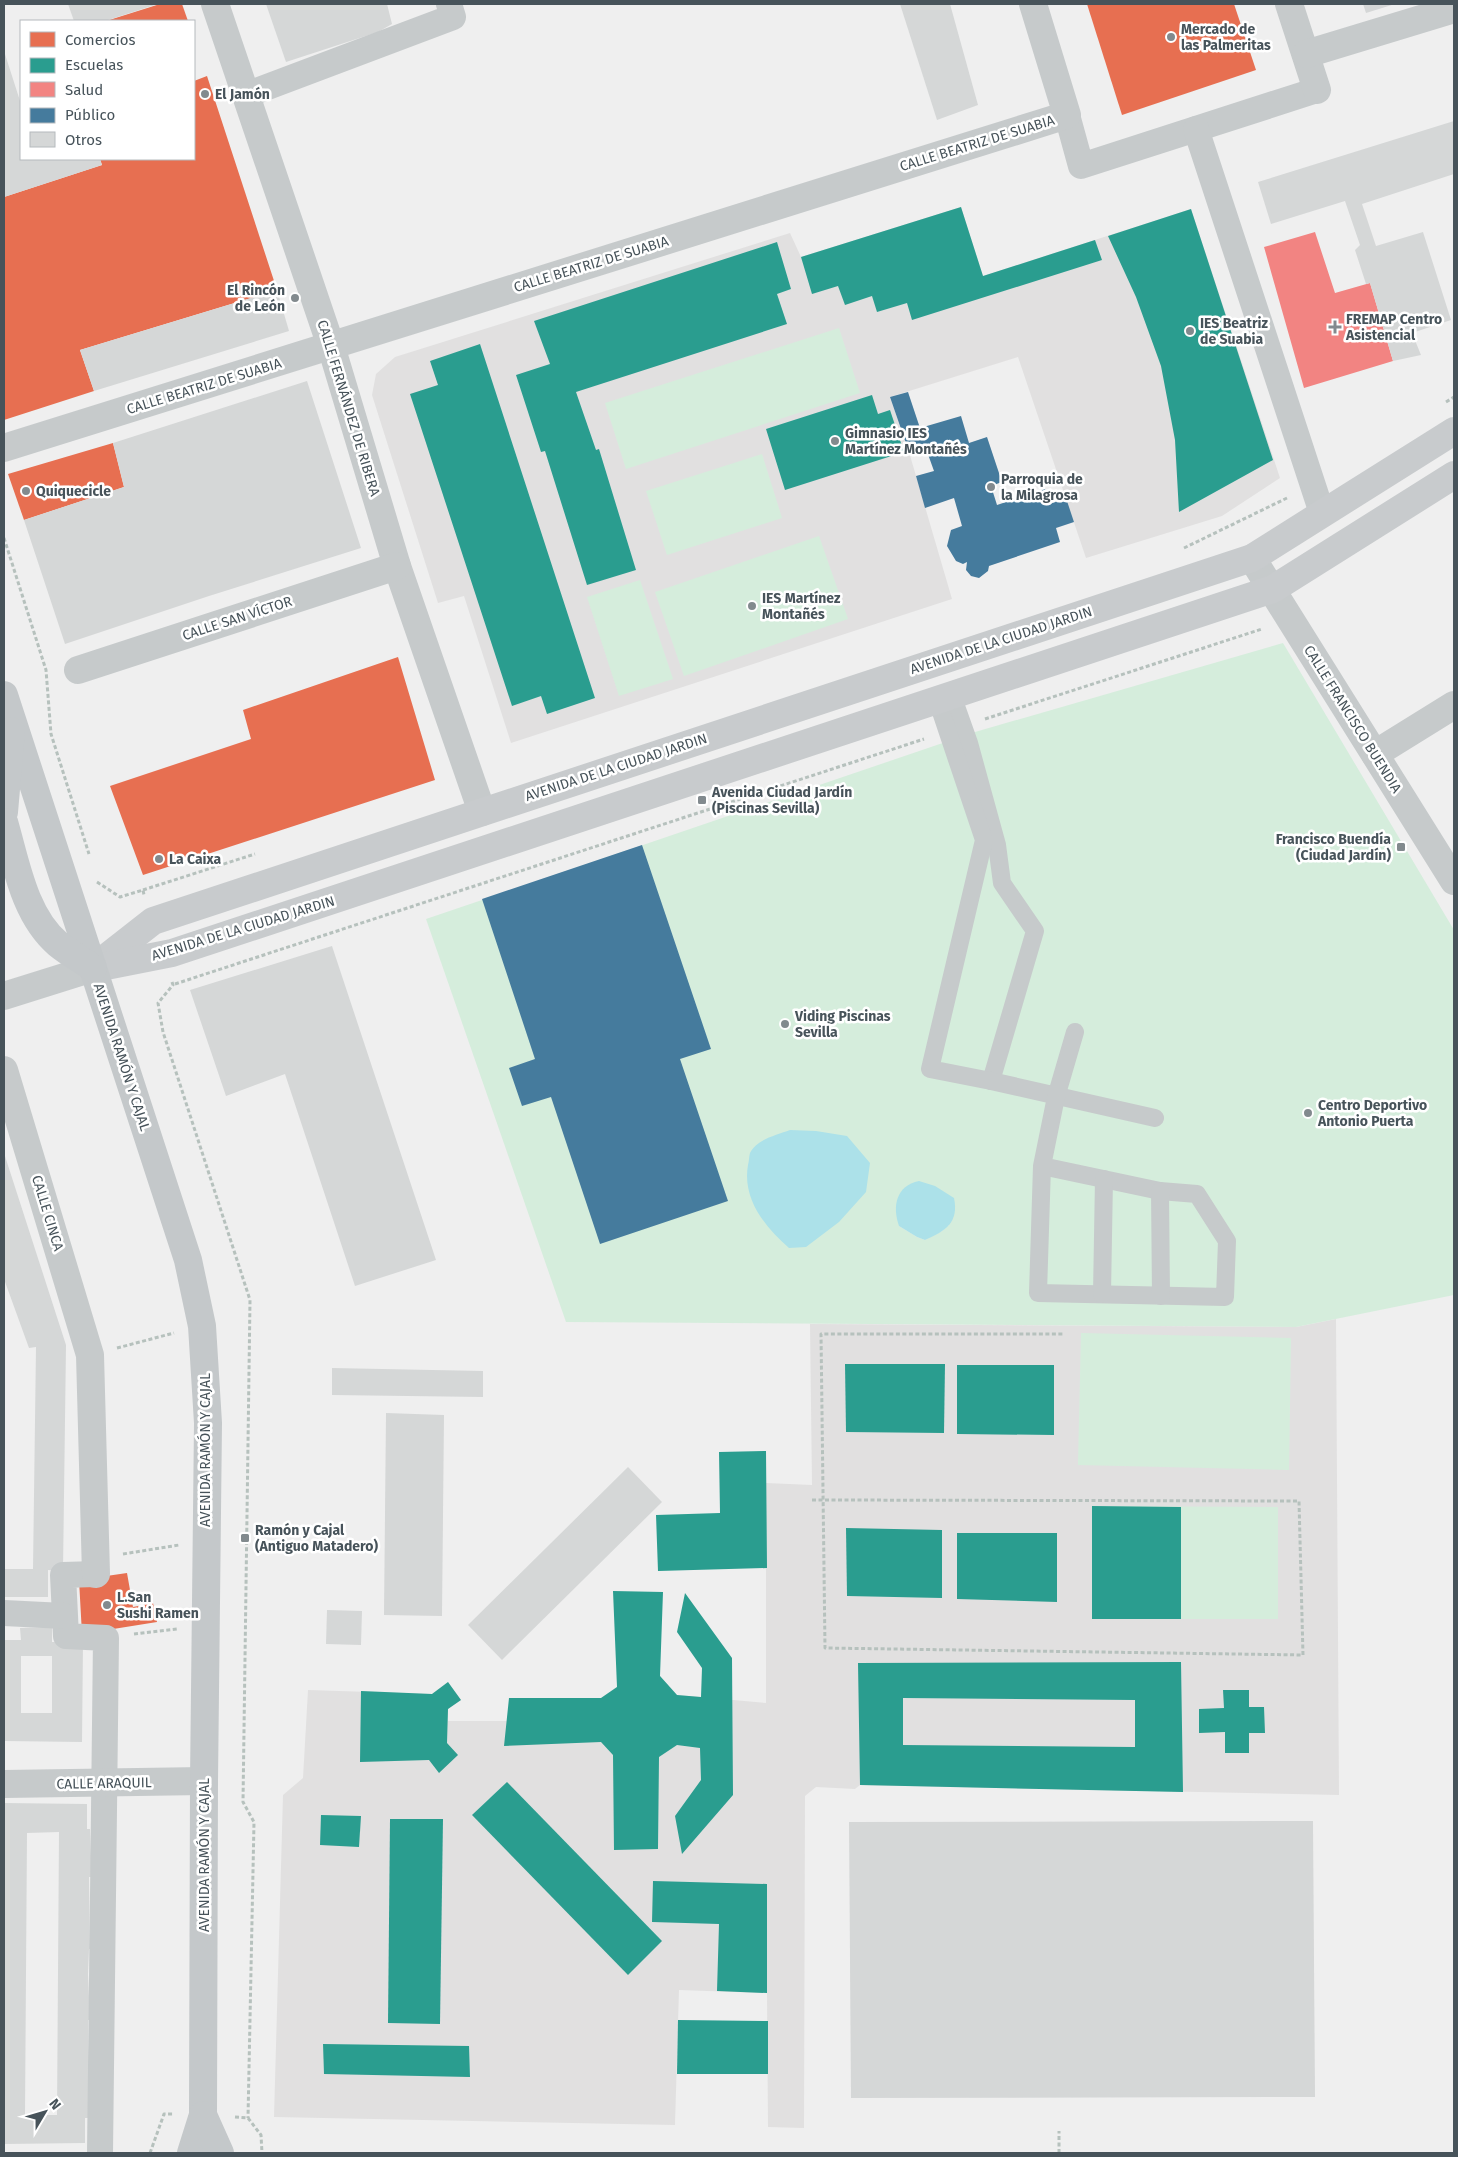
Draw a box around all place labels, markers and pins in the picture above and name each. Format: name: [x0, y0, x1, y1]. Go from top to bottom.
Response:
place label: Mercado de las Palmeritas: [1181, 21, 1271, 54]
marker: Mercado de las Palmeritas: [1165, 31, 1177, 43]
place label: El Jamón: [215, 86, 270, 103]
marker: El Jamón: [199, 88, 211, 100]
place label: El Rincón de León: [227, 282, 285, 315]
marker: El Rincón de León: [289, 292, 301, 304]
place label: FREMAP Centro Asistencial: [1345, 311, 1442, 344]
place label: IES Beatriz de Suabia: [1200, 315, 1269, 348]
marker: FREMAP Centro Asistencial: [1328, 320, 1342, 334]
marker: IES Beatriz de Suabia: [1184, 325, 1196, 337]
place label: Gimnasio IES Martínez Montañés: [845, 425, 967, 458]
marker: Gimnasio IES Martínez Montañés: [829, 435, 841, 447]
place label: Parroquia de la Milagrosa: [1001, 471, 1083, 504]
marker: Parroquia de la Milagrosa: [985, 481, 997, 493]
place label: Quiquecicle: [36, 483, 111, 500]
marker: Quiquecicle: [20, 485, 32, 497]
place label: IES Martínez Montañés: [762, 590, 841, 623]
marker: IES Martínez Montañés: [746, 600, 758, 612]
place label: Avenida Ciudad Jardín (Piscinas Sevilla): [711, 784, 852, 817]
marker: Avenida Ciudad Jardín (Piscinas Sevilla): [696, 794, 708, 806]
place label: Francisco Buendía (Ciudad Jardín): [1276, 831, 1391, 864]
marker: Francisco Buendía (Ciudad Jardín): [1395, 841, 1407, 853]
place label: La Caixa: [169, 851, 222, 868]
marker: La Caixa: [153, 853, 165, 865]
place label: Viding Piscinas Sevilla: [794, 1008, 891, 1041]
marker: Viding Piscinas Sevilla: [779, 1018, 791, 1030]
place label: Centro Deportivo Antonio Puerta: [1317, 1097, 1427, 1130]
marker: Centro Deportivo Antonio Puerta: [1302, 1107, 1314, 1119]
place label: Ramón y Cajal (Antiguo Matadero): [255, 1522, 378, 1555]
marker: Ramón y Cajal (Antiguo Matadero): [239, 1532, 251, 1544]
place label: L.San Sushi Ramen: [117, 1589, 199, 1622]
marker: L.San Sushi Ramen: [101, 1599, 113, 1611]

